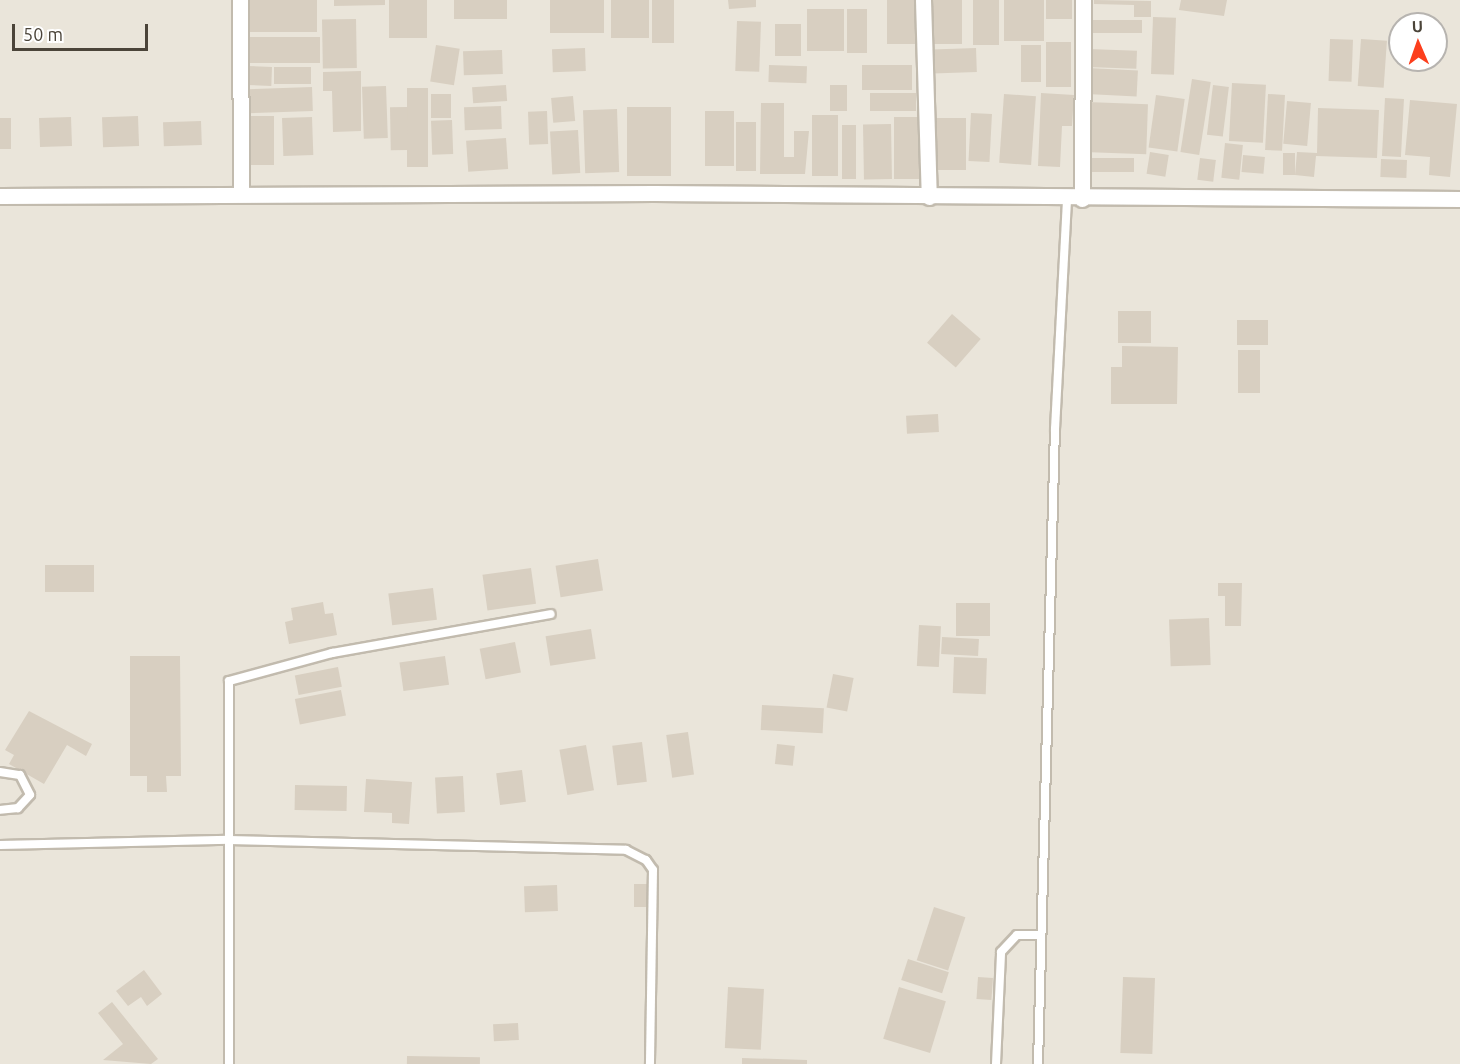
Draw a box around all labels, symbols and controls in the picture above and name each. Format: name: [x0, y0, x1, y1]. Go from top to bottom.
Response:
scale bar: [15, 12, 152, 50]
north arrow: [1388, 12, 1448, 72]
text: U: [1412, 17, 1423, 35]
text: 50 m: [23, 24, 63, 44]

